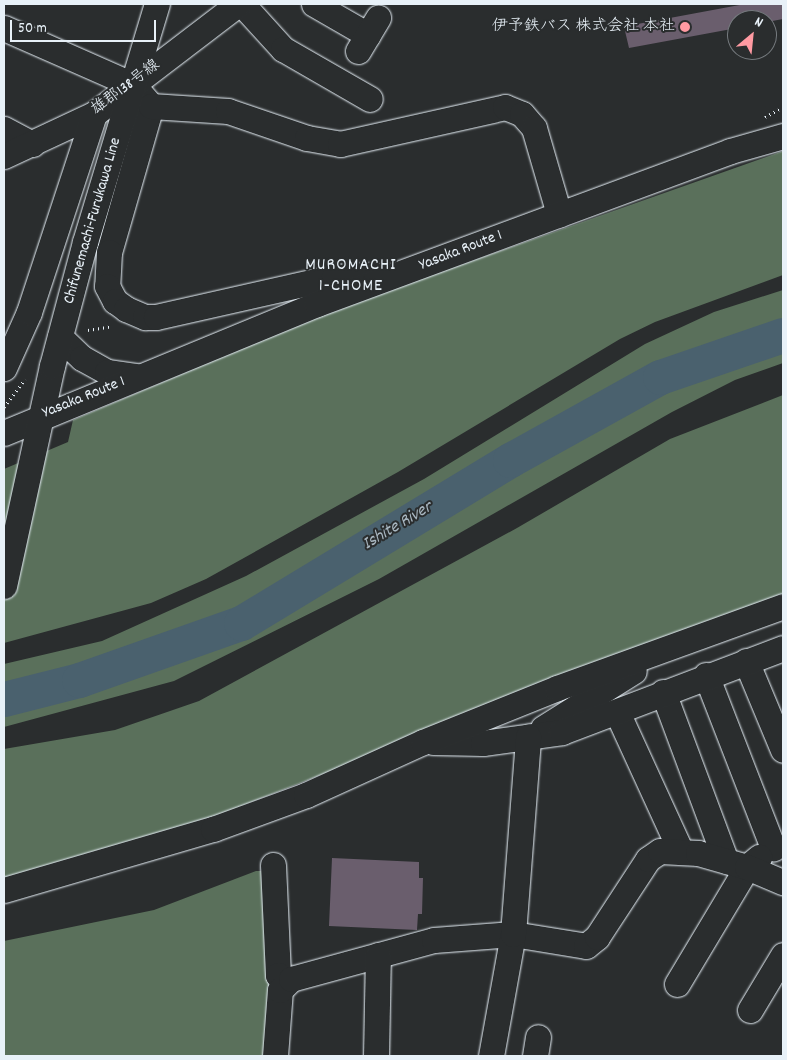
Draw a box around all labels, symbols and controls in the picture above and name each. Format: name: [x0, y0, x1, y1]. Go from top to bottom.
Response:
scale bar: [12, 10, 159, 42]
north arrow: [727, 10, 777, 60]
text: N: [751, 12, 766, 33]
place label: 伊予鉄バス 株式会社 本社: [492, 17, 675, 37]
text: 50 m: [18, 18, 47, 40]
marker: 伊予鉄バス 株式会社 本社: [679, 21, 691, 33]
street label: 雄郡138号線: [88, 56, 164, 120]
street label: Chifunemachi-Furukawa Line: [60, 136, 126, 306]
street label: Yasaka Route 1: [417, 226, 505, 276]
district label: MUROMACHI 1-CHOME: [304, 256, 398, 298]
street label: Yasaka Route 1: [40, 373, 128, 423]
water label: Ishite River: [359, 498, 437, 556]

